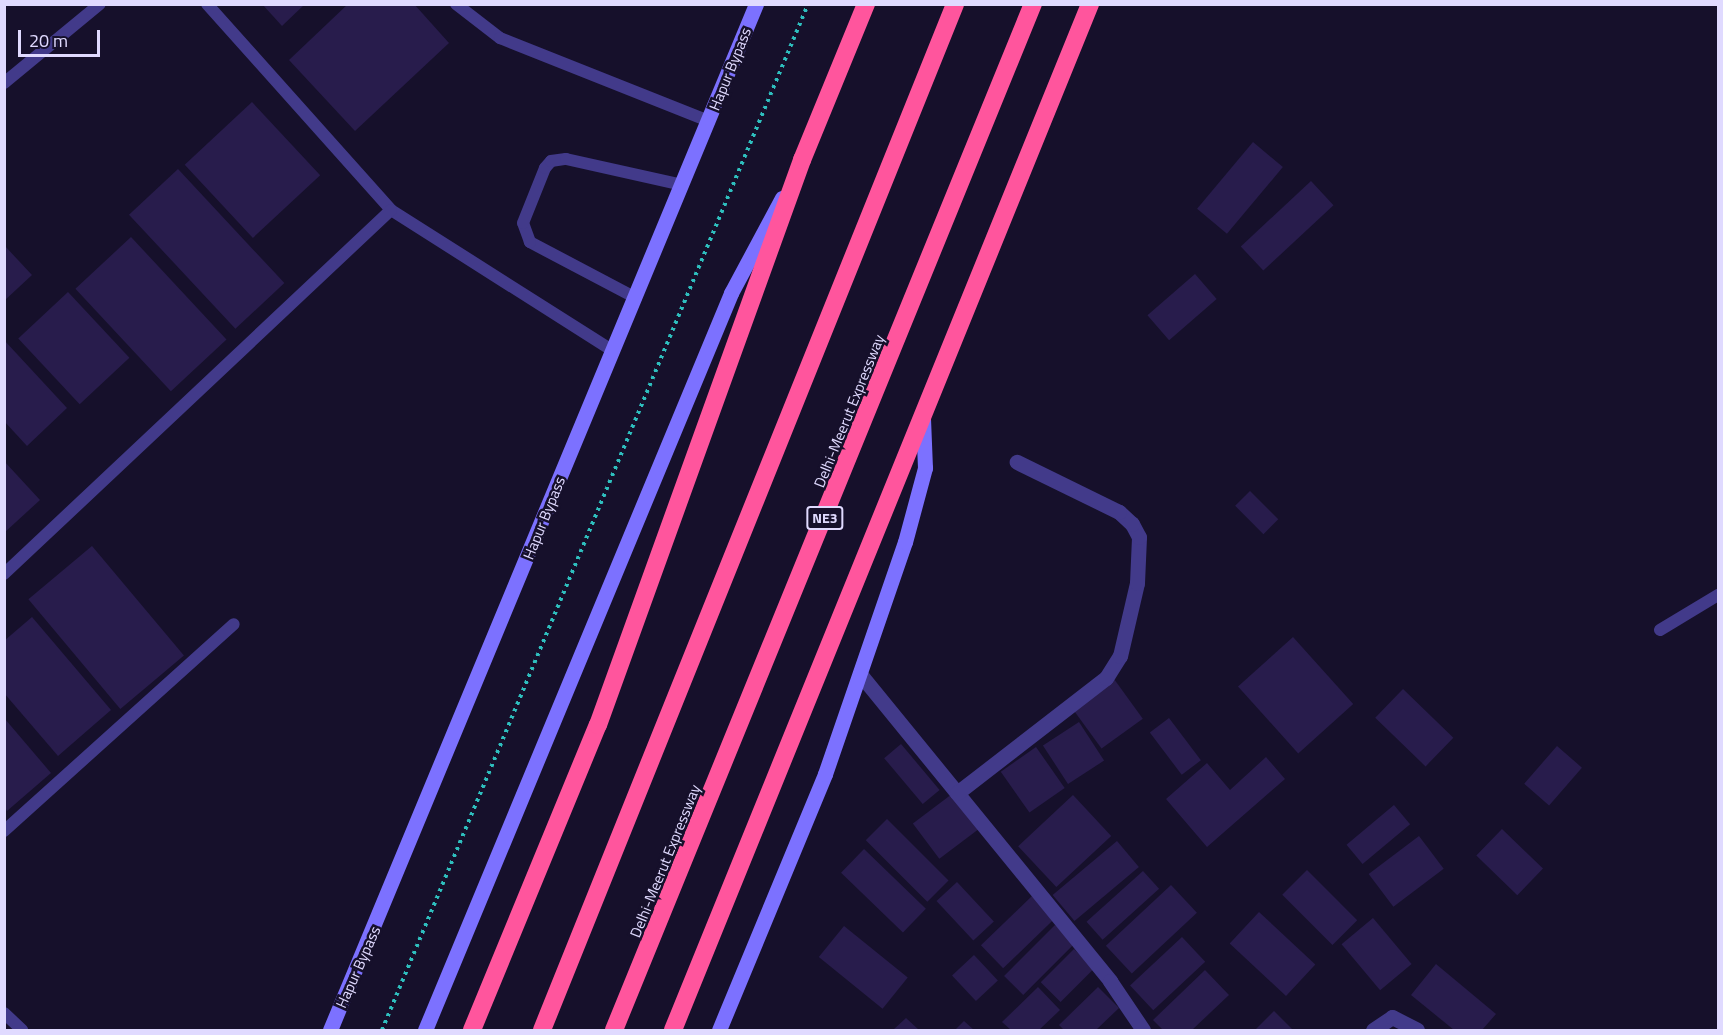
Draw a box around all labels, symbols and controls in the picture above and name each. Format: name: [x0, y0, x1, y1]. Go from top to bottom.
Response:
scale bar: [21, 18, 104, 56]
street label: Hapur Bypass: [705, 25, 755, 113]
text: 20 m: [29, 27, 68, 54]
street label: Delhi-Meerut Expressway: [810, 332, 888, 490]
street label: Hapur Bypass: [519, 474, 569, 562]
road number: NE3: [806, 507, 844, 529]
street label: Delhi-Meerut Expressway: [626, 782, 704, 940]
street label: Hapur Bypass: [332, 923, 384, 1011]

